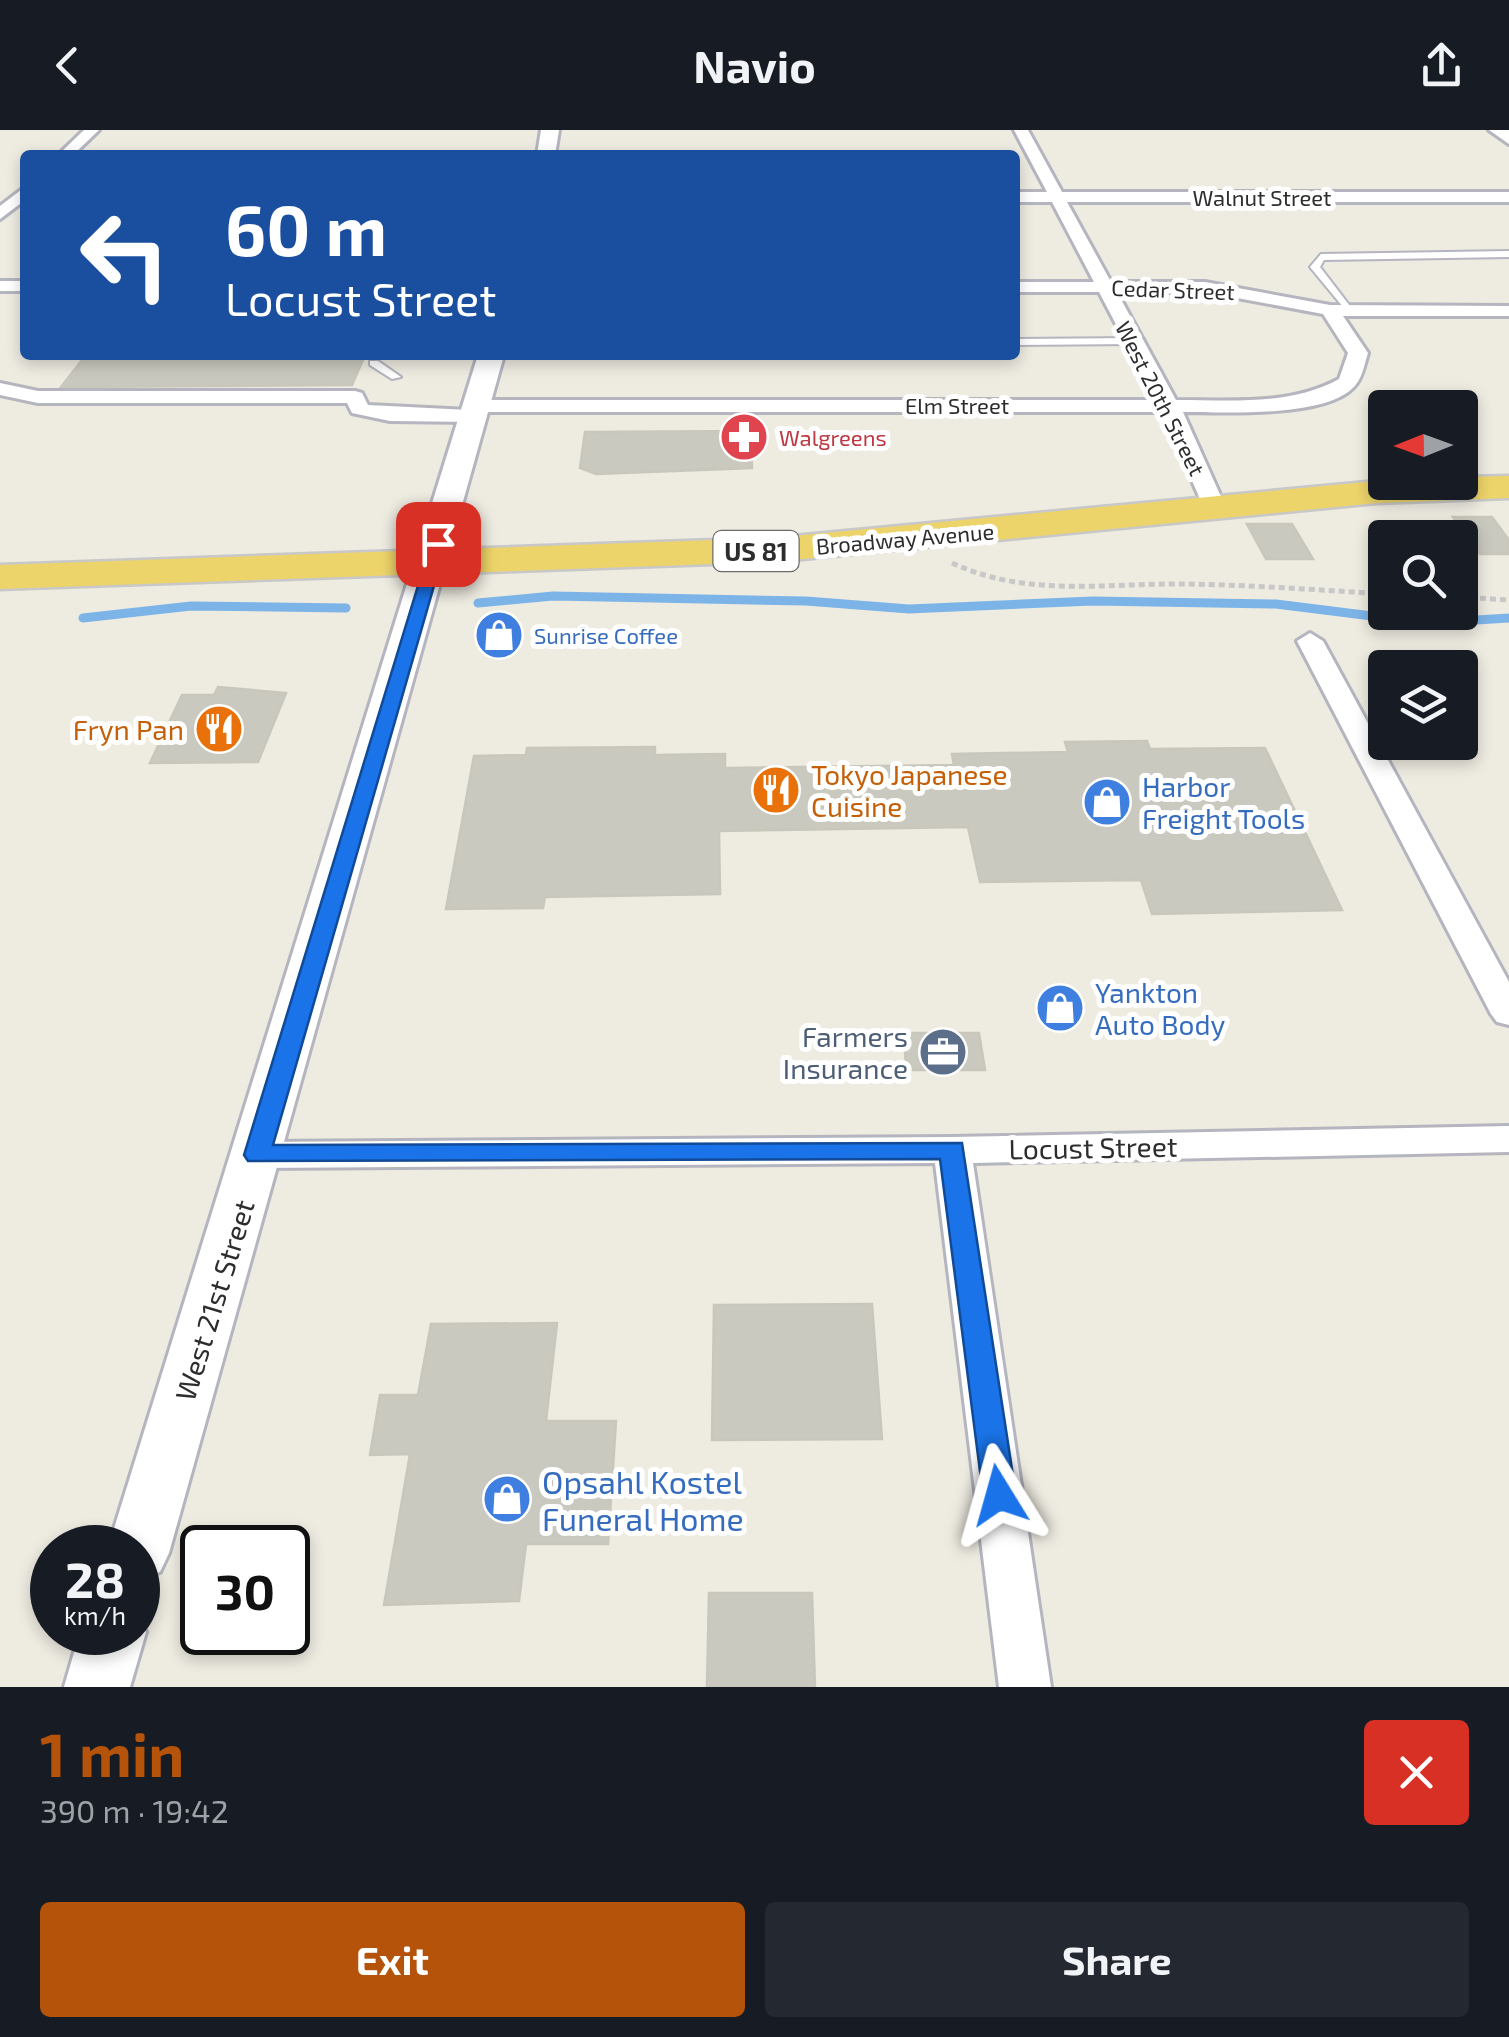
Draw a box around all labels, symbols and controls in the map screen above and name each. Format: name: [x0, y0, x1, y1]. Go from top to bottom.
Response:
icon: back: [40, 38, 95, 93]
text: Navio: [693, 38, 816, 92]
icon: share: [1414, 38, 1469, 93]
street label: Walnut Street: [1193, 184, 1331, 210]
text: 60 m: [225, 186, 387, 270]
icon: left: [60, 190, 190, 320]
text: Locust Street: [225, 271, 496, 325]
street label: Cedar Street: [1111, 274, 1235, 304]
street label: West 20th Street: [1111, 317, 1211, 479]
north arrow: [1368, 390, 1478, 500]
map controls: [1368, 390, 1478, 760]
street label: Elm Street: [905, 392, 1009, 418]
pharmacy icon: Walgreens: [718, 411, 770, 463]
place label: Walgreens: [779, 424, 887, 450]
pin: [396, 502, 481, 587]
icon: arrive: [411, 517, 466, 572]
street label: Broadway Avenue: [815, 517, 995, 559]
button: search: [1368, 520, 1478, 630]
road number: US 81: [714, 531, 798, 571]
shop icon: Sunrise Coffee: [473, 609, 525, 661]
place label: Sunrise Coffee: [534, 622, 678, 648]
button: layers: [1368, 650, 1478, 760]
restaurant icon: Fryn Pan: [193, 703, 245, 755]
place label: Fryn Pan: [73, 712, 184, 746]
place label: Tokyo Japanese Cuisine: [811, 757, 1008, 823]
restaurant icon: Tokyo Japanese Cuisine: [750, 764, 802, 816]
place label: Harbor Freight Tools: [1142, 769, 1305, 835]
shop icon: Harbor Freight Tools: [1081, 776, 1133, 828]
place label: Yankton Auto Body: [1095, 975, 1226, 1041]
shop icon: Yankton Auto Body: [1034, 982, 1086, 1034]
place label: Farmers Insurance: [783, 1019, 908, 1085]
office icon: Farmers Insurance: [917, 1026, 969, 1078]
street label: Locust Street: [1008, 1129, 1178, 1165]
street label: West 21st Street: [167, 1196, 261, 1404]
position arrow: [947, 1443, 1051, 1547]
place label: Opsahl Kostel Funeral Home: [542, 1462, 744, 1537]
shop icon: Opsahl Kostel Funeral Home: [481, 1473, 533, 1525]
speed limit sign: 30: [180, 1525, 310, 1655]
text: 28: [65, 1548, 125, 1608]
text: km/h: [64, 1600, 126, 1630]
text: 1 min: [40, 1717, 184, 1789]
button: close: [1364, 1720, 1469, 1825]
text: 390 m · 19:42: [40, 1791, 229, 1829]
button: Exit: [40, 1902, 745, 2017]
button: Share: [765, 1902, 1469, 2017]

